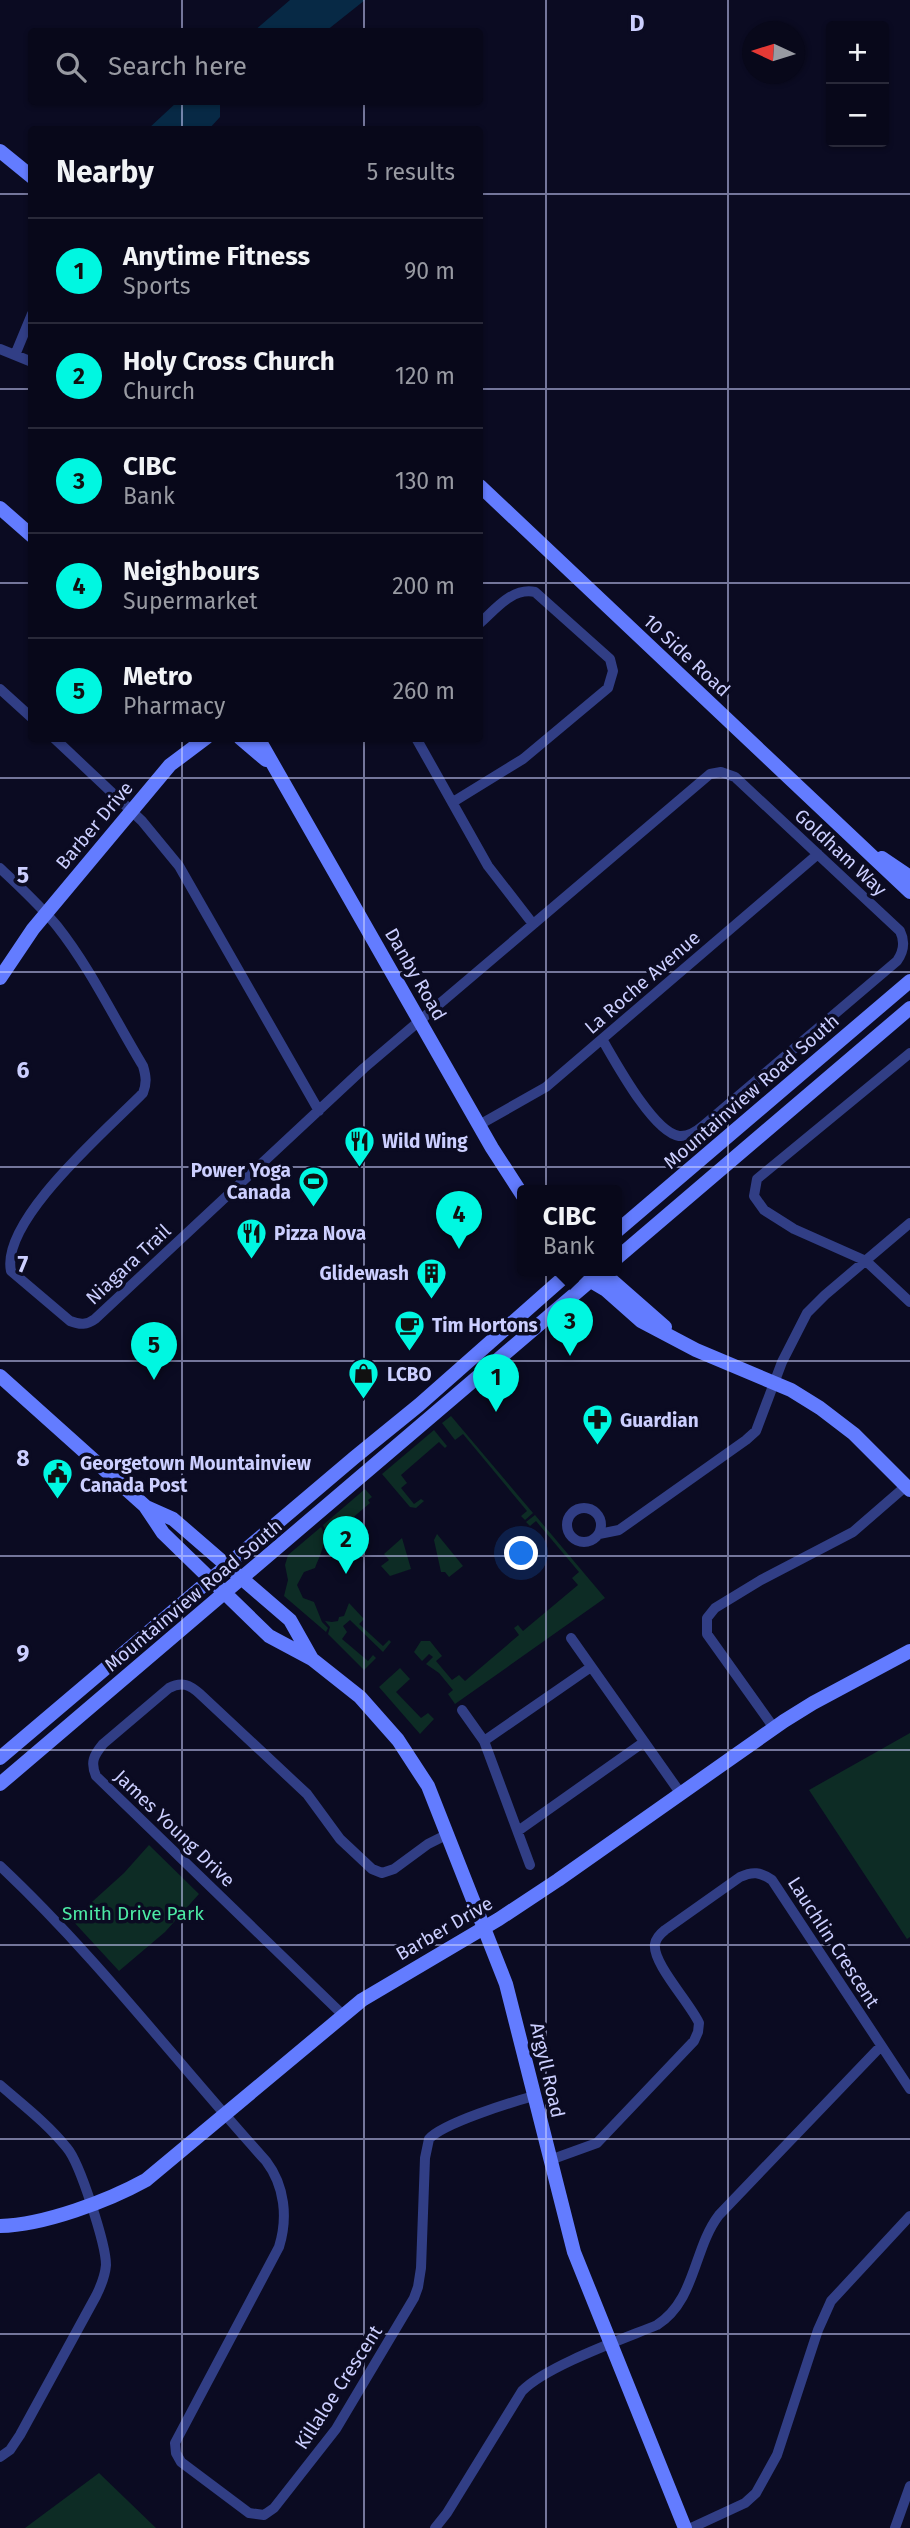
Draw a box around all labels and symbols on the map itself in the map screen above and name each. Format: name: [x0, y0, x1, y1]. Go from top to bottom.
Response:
text: D: [630, 9, 645, 37]
north arrow: [742, 21, 805, 84]
street label: 10 Side Road: [639, 609, 735, 701]
street label: Barber Drive: [51, 777, 138, 874]
street label: Goldham Way: [790, 804, 892, 901]
text: 5: [17, 861, 29, 889]
street label: Danby Road: [380, 924, 451, 1025]
street label: La Roche Avenue: [580, 926, 705, 1039]
street label: Mountainview Road South: [659, 1009, 844, 1174]
text: 6: [17, 1056, 30, 1084]
restaurant icon: Wild Wing: [342, 1124, 376, 1168]
place label: Wild Wing: [382, 1130, 468, 1153]
place label: Power Yoga Canada: [191, 1159, 291, 1204]
sports icon: Power Yoga Canada: [297, 1164, 331, 1208]
pin: 4: [436, 1191, 482, 1249]
restaurant icon: Pizza Nova: [234, 1216, 268, 1260]
street label: Niagara Trail: [81, 1219, 176, 1309]
place label: Pizza Nova: [274, 1222, 366, 1245]
text: 7: [18, 1250, 29, 1278]
building icon: Glidewash: [415, 1256, 449, 1300]
place label: Glidewash: [320, 1262, 409, 1285]
pin: 3: [547, 1298, 593, 1356]
cafe icon: Tim Hortons: [392, 1308, 426, 1352]
place label: Tim Hortons: [432, 1314, 538, 1337]
pin: 5: [131, 1322, 177, 1380]
pin: 1: [473, 1354, 519, 1412]
shop icon: LCBO: [347, 1357, 381, 1401]
place label: LCBO: [387, 1363, 432, 1386]
pharmacy icon: Guardian: [580, 1403, 614, 1447]
place label: Guardian: [620, 1409, 699, 1432]
text: 8: [16, 1444, 30, 1472]
place label: Georgetown Mountainview Canada Post: [80, 1452, 312, 1497]
public building icon: Georgetown Mountainview Canada Post: [40, 1457, 74, 1501]
street label: Mountainview Road South: [100, 1514, 287, 1676]
pin: 2: [323, 1516, 369, 1574]
your location: [504, 1536, 538, 1570]
text: 9: [17, 1639, 30, 1667]
street label: James Young Drive: [110, 1765, 240, 1892]
street label: Lauchlin Crescent: [783, 1873, 885, 2012]
street label: Barber Drive: [392, 1892, 497, 1965]
park label: Smith Drive Park: [62, 1902, 204, 1925]
street label: Argyll Road: [525, 2020, 570, 2120]
street label: Killaloe Crescent: [290, 2321, 387, 2454]

